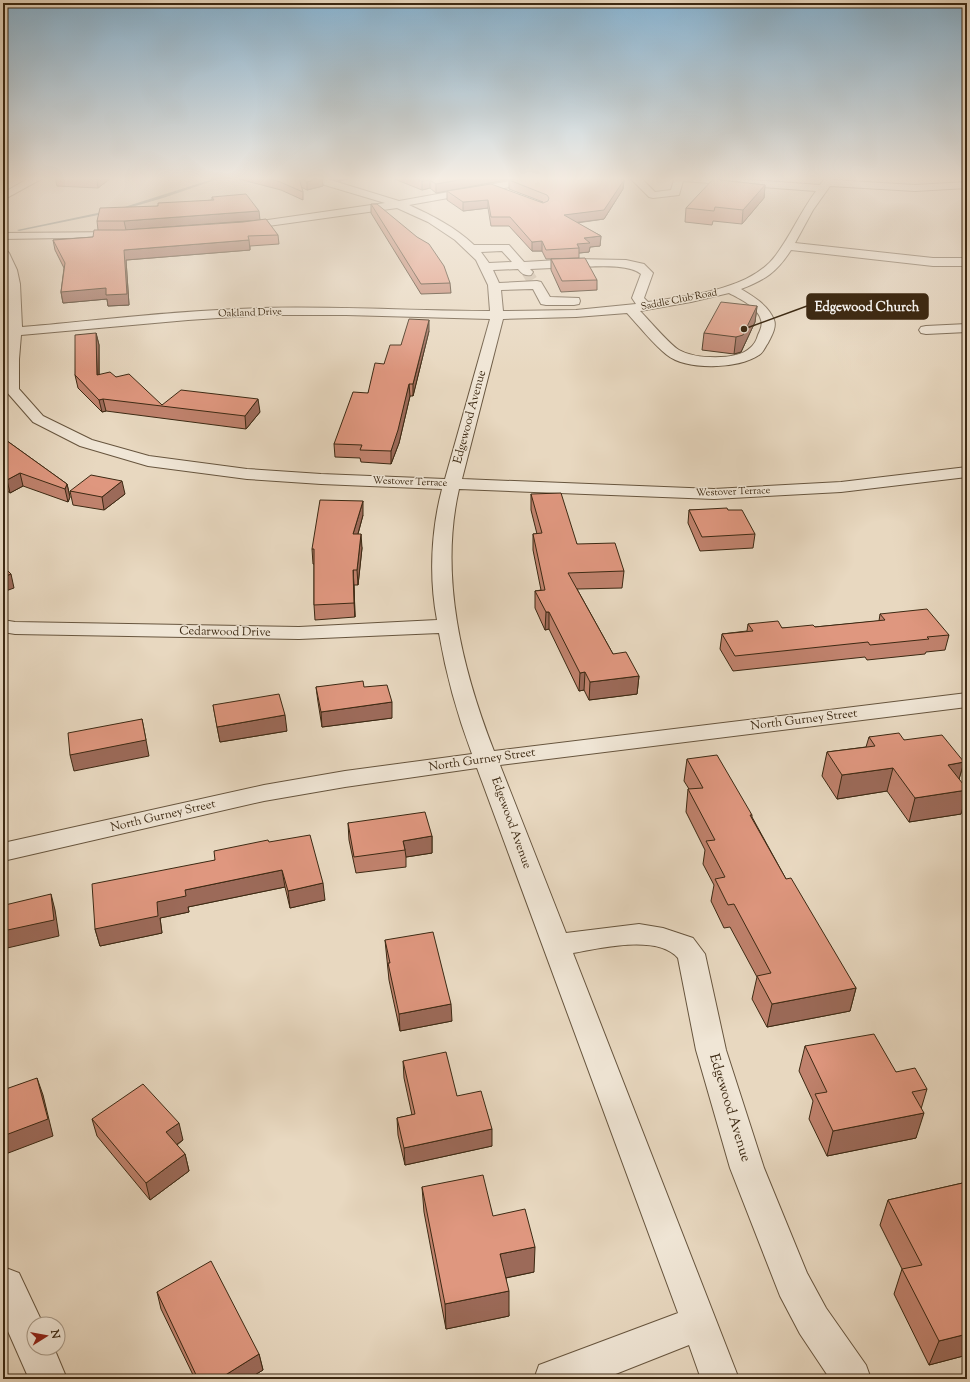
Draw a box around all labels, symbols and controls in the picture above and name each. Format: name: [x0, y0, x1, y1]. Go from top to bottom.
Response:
street label: Saddle Club Road: [639, 285, 719, 315]
callout: Edgewood Church: [807, 294, 928, 319]
text: Edgewood Church: [815, 299, 920, 317]
street label: Oakland Drive: [218, 304, 282, 322]
street label: Edgewood Avenue: [449, 368, 491, 466]
street label: Westover Terrace: [372, 473, 448, 491]
street label: Westover Terrace: [695, 483, 771, 501]
street label: Cedarwood Drive: [179, 622, 271, 642]
street label: North Gurney Street: [750, 705, 858, 735]
street label: North Gurney Street: [428, 744, 536, 776]
street label: Edgewood Avenue: [486, 775, 536, 872]
street label: North Gurney Street: [109, 795, 217, 837]
street label: Edgewood Avenue: [703, 1051, 755, 1165]
north arrow: [26, 1316, 66, 1356]
text: N: [46, 1327, 64, 1340]

